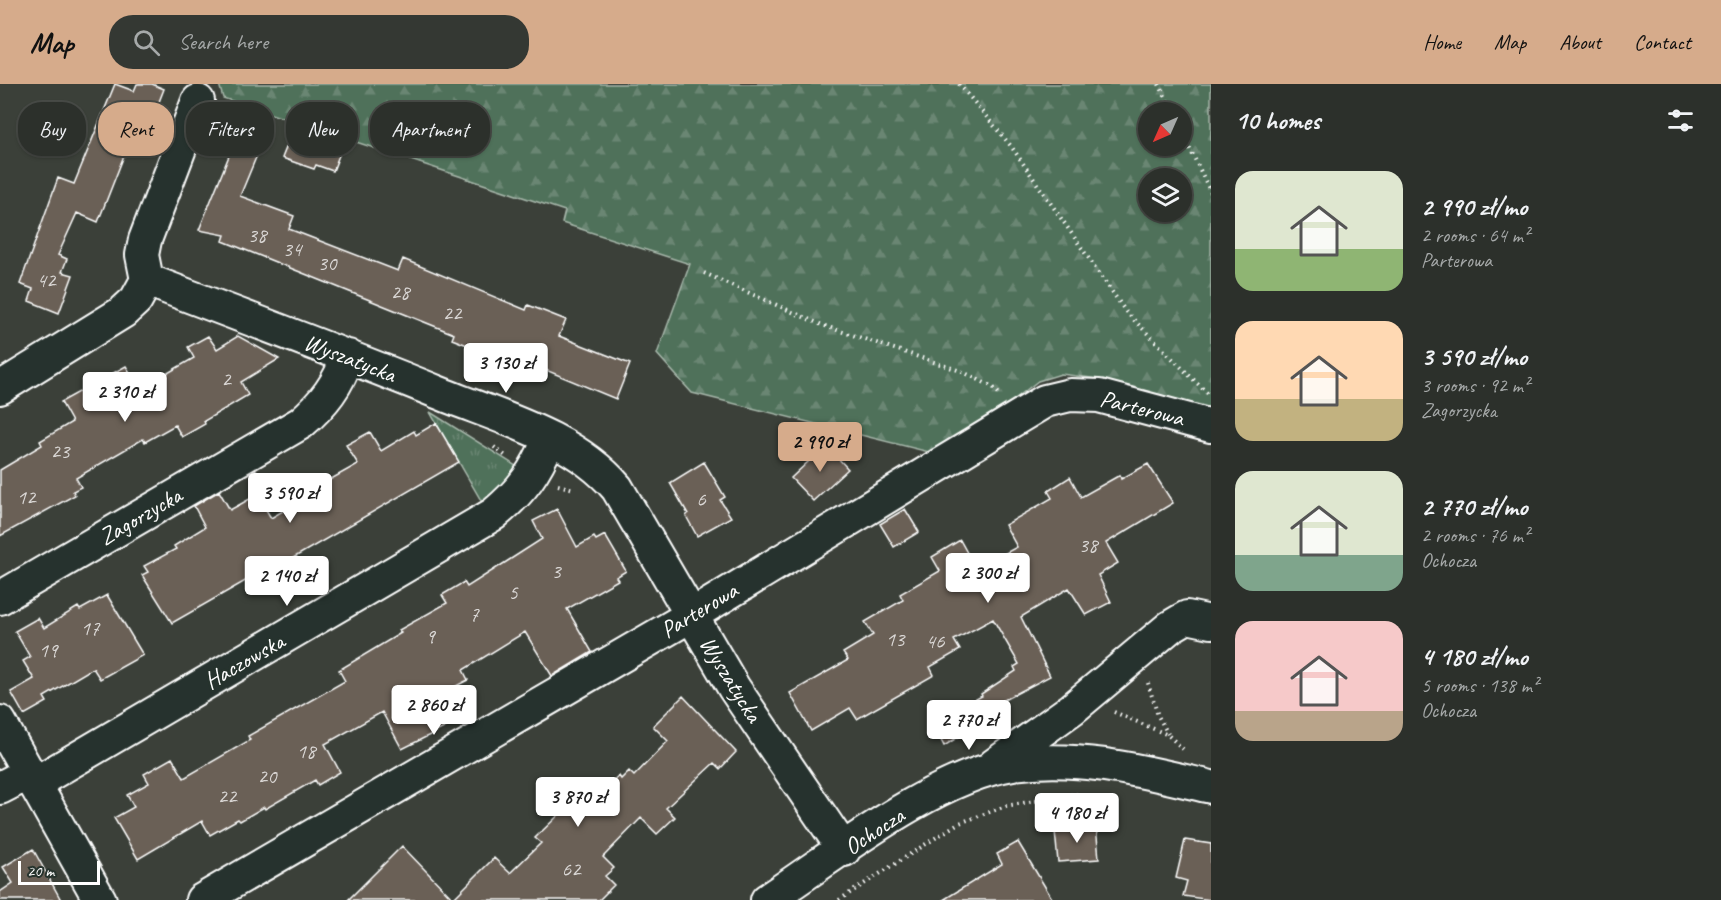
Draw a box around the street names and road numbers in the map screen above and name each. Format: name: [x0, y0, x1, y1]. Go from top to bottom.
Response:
street label: Wyszatycka: [300, 327, 401, 390]
street label: Parterowa: [1097, 383, 1188, 433]
street label: Zagorzycka: [93, 479, 189, 552]
street label: Parterowa: [655, 574, 744, 645]
street label: Haczowska: [199, 625, 291, 696]
street label: Wyszatycka: [693, 630, 770, 729]
street label: Ochocza: [838, 800, 911, 862]

